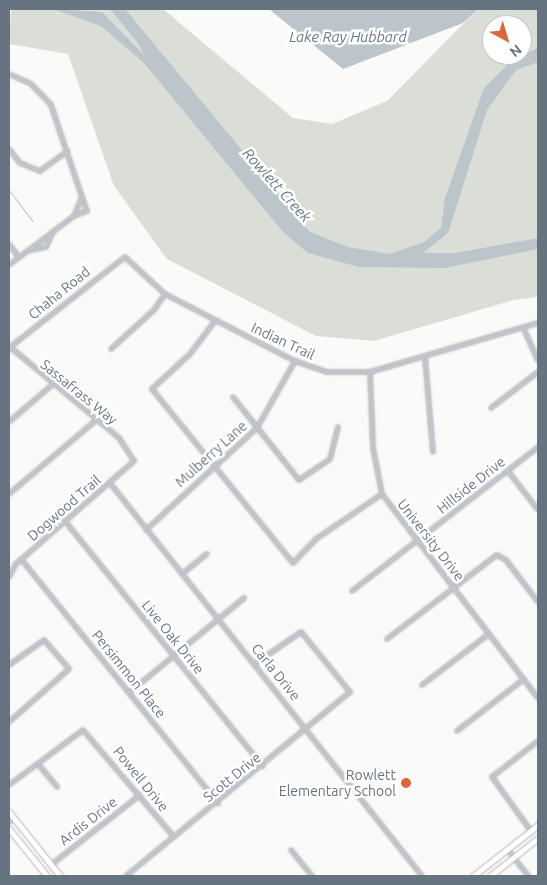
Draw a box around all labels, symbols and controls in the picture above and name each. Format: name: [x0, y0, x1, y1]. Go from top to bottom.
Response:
north arrow: [482, 15, 532, 65]
water label: Lake Ray Hubbard: [289, 28, 407, 46]
text: N: [507, 41, 525, 60]
water label: Rowlett Creek: [239, 144, 315, 226]
street label: Chaha Road: [25, 263, 93, 323]
street label: Indian Trail: [248, 319, 318, 363]
street label: Sassafrass Way: [37, 356, 121, 428]
street label: Mulberry Lane: [172, 417, 250, 491]
street label: Hillside Drive: [433, 453, 509, 517]
street label: Dogwood Trail: [24, 472, 104, 544]
street label: University Drive: [394, 496, 468, 584]
street label: Live Oak Drive: [138, 597, 208, 677]
street label: Persimmon Place: [89, 627, 169, 721]
street label: Carla Drive: [248, 640, 304, 704]
street label: Powell Drive: [110, 743, 172, 815]
street label: Scott Drive: [200, 749, 264, 805]
place label: Rowlett Elementary School: [279, 767, 396, 800]
marker: Rowlett Elementary School: [400, 777, 412, 789]
street label: Ardis Drive: [56, 793, 120, 849]

